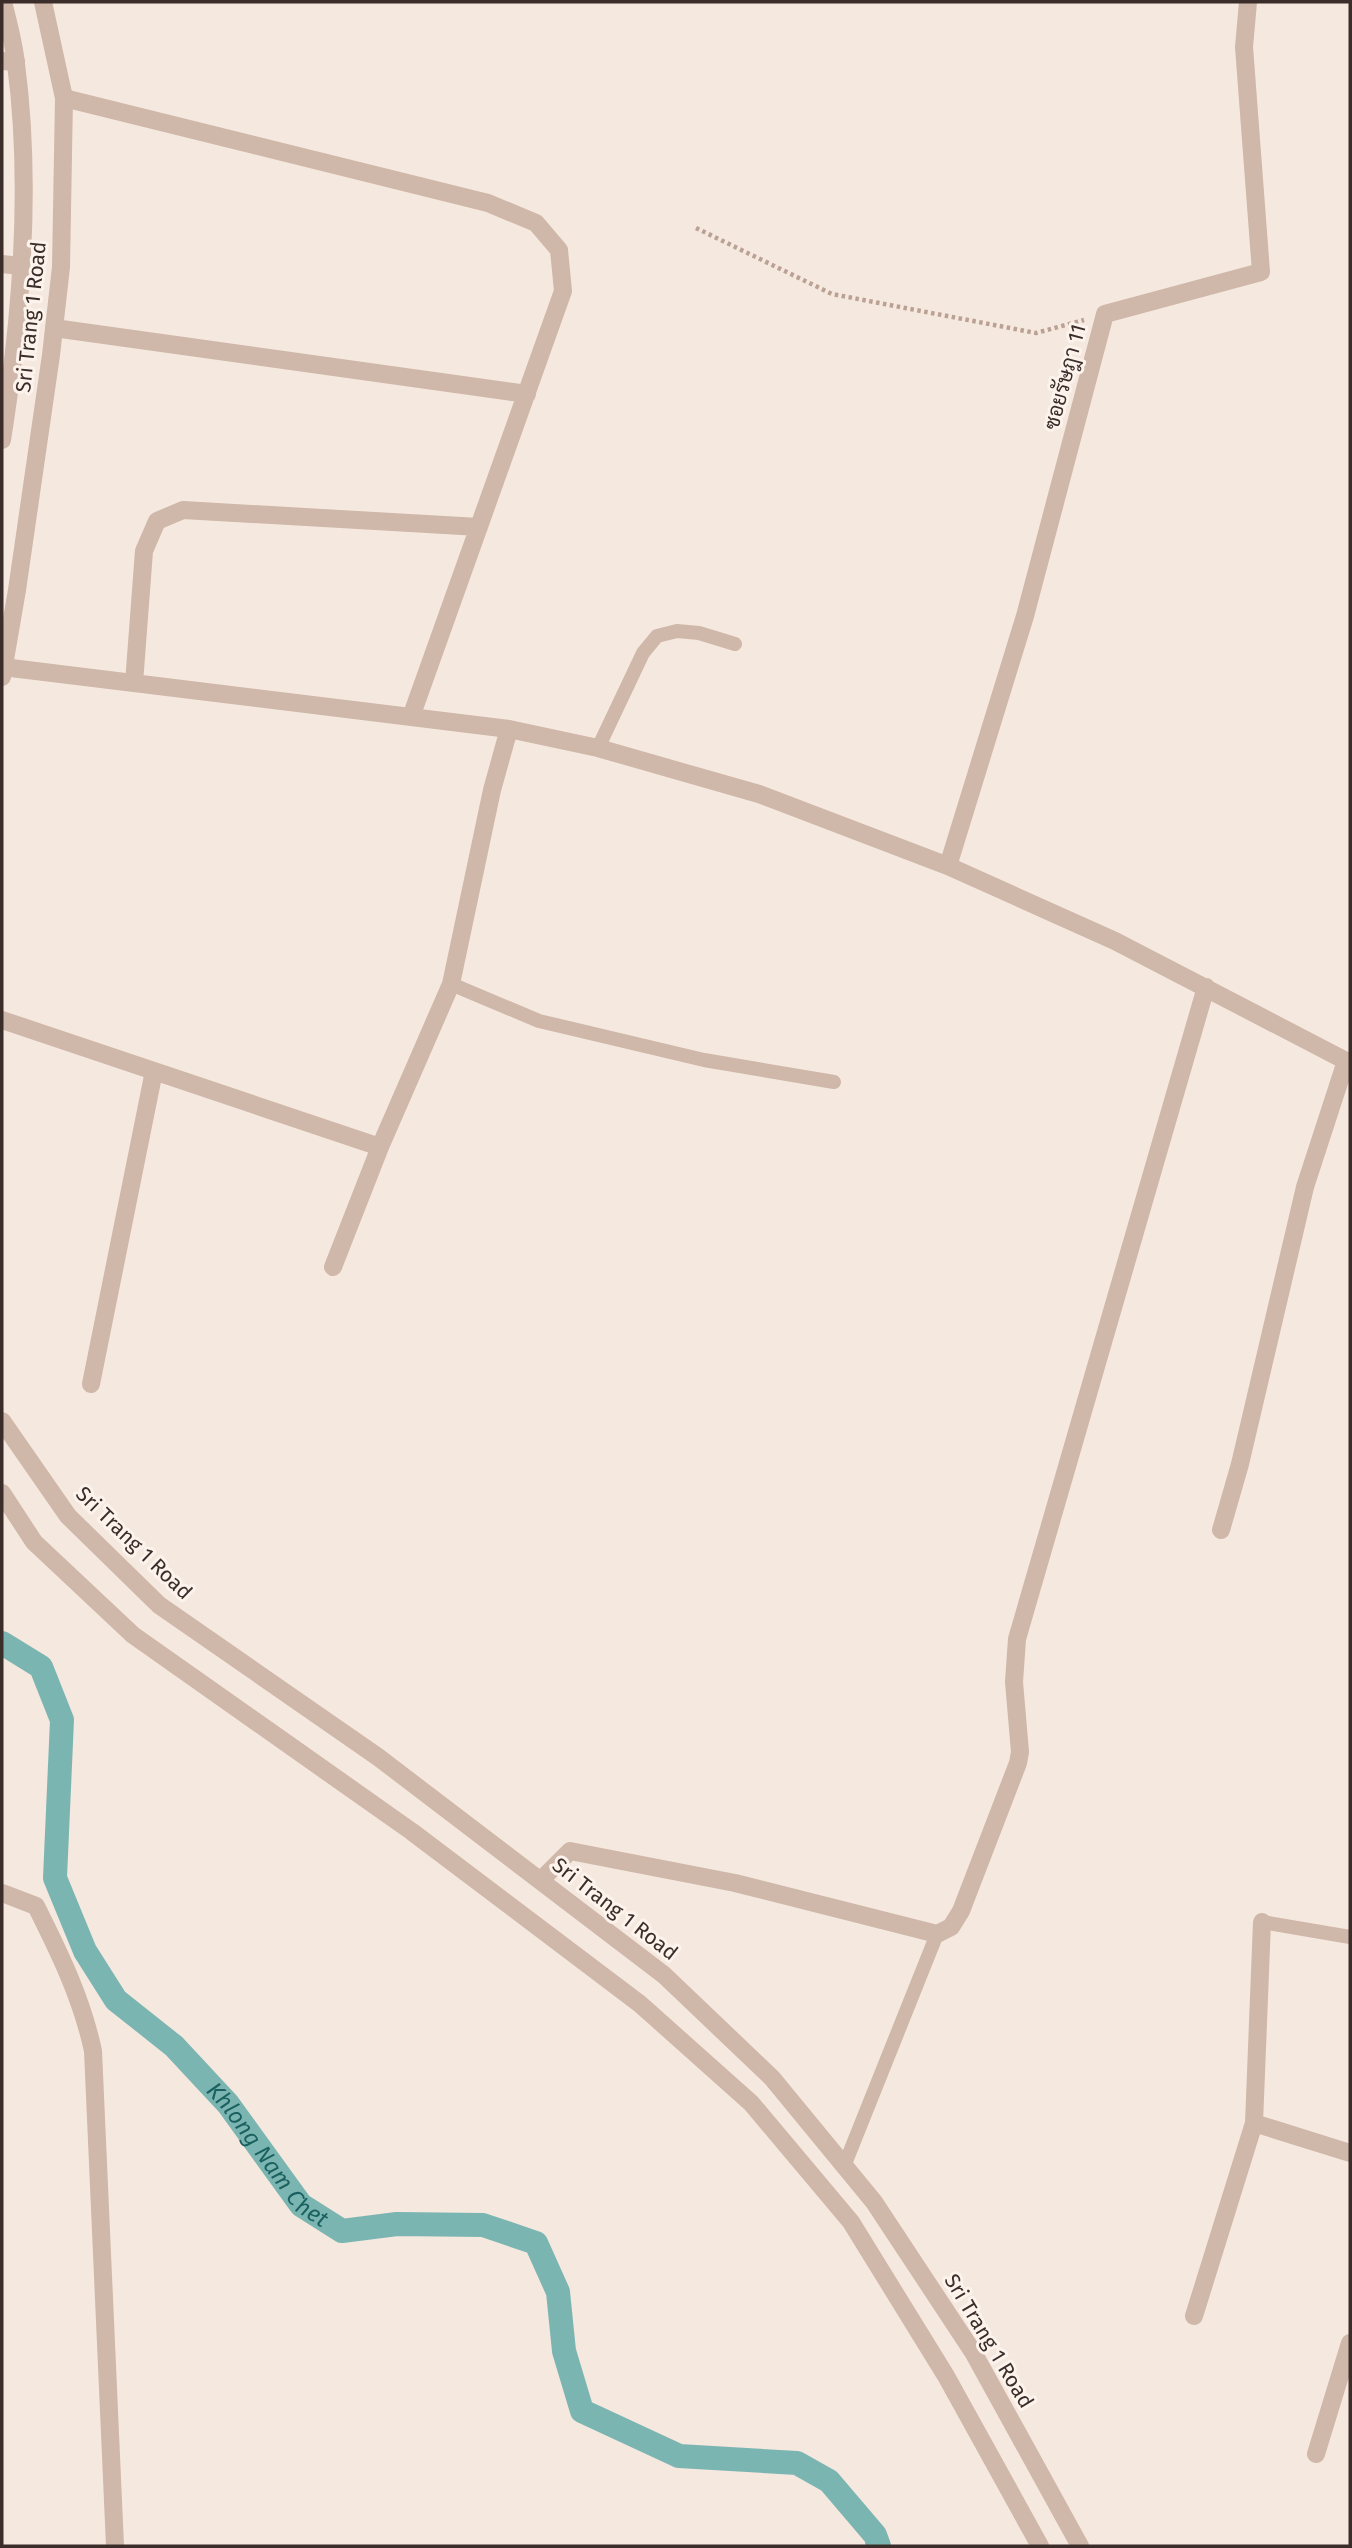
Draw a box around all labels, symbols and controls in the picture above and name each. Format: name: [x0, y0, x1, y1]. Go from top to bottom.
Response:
street label: Sri Trang 1 Road: [10, 240, 52, 394]
street label: ซอยรัษฎา 11: [1038, 321, 1093, 433]
street label: Sri Trang 1 Road: [70, 1481, 198, 1605]
street label: Sri Trang 1 Road: [547, 1852, 683, 1966]
water label: Khlong Nam Chet: [201, 2076, 334, 2233]
street label: Sri Trang 1 Road: [939, 2269, 1039, 2413]

